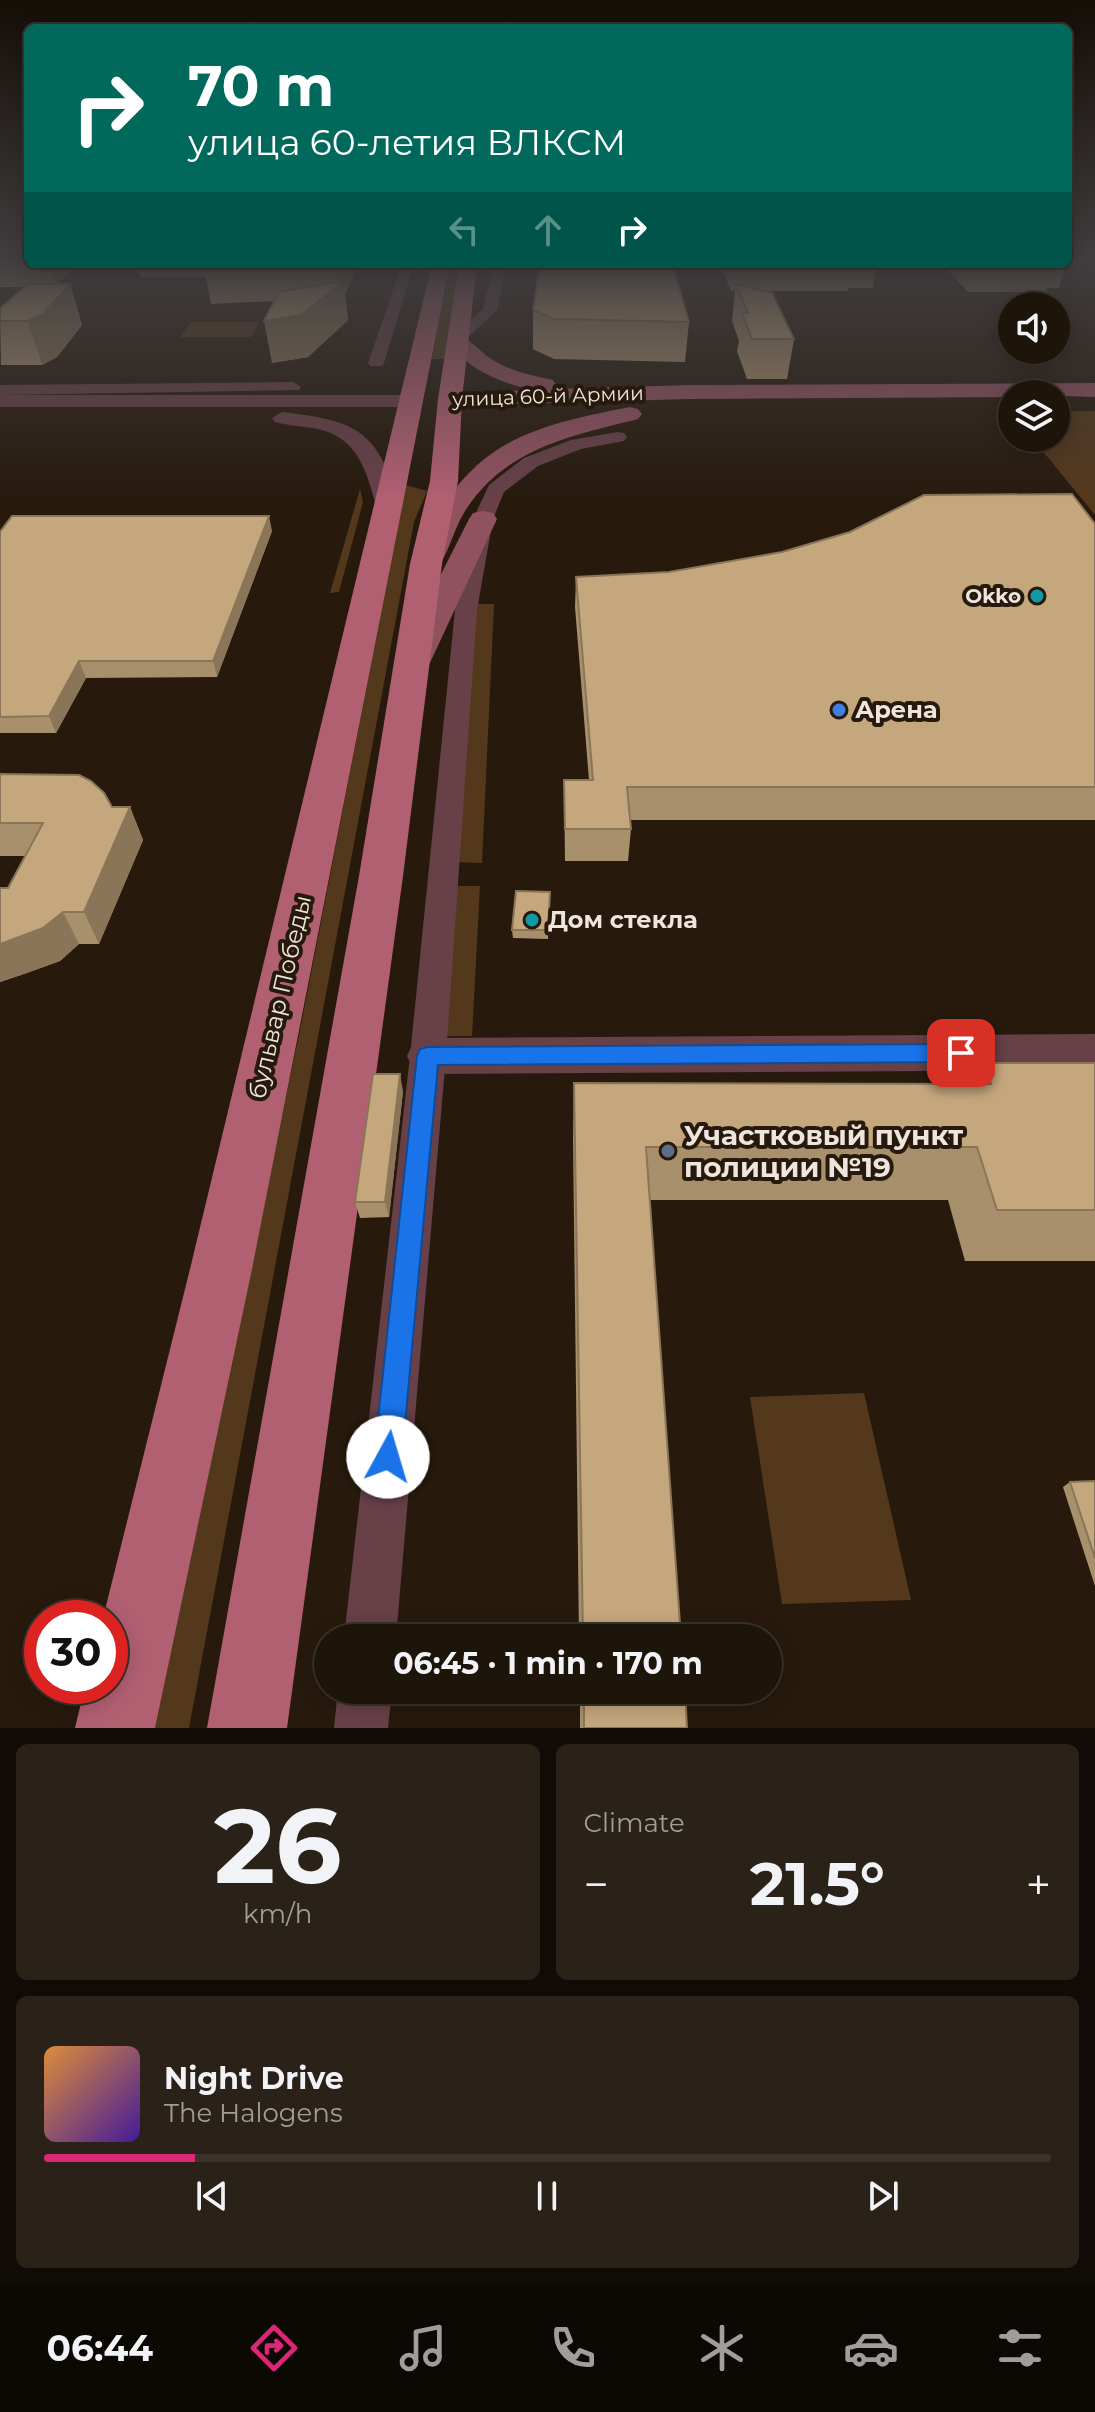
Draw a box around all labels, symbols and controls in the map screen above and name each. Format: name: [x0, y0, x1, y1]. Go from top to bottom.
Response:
text: 70 m: [188, 52, 334, 120]
icon: right: [56, 56, 160, 160]
text: улица 60-летия ВЛКСМ: [188, 120, 626, 164]
icon: left: [442, 208, 486, 252]
icon: ahead: [526, 208, 570, 252]
icon: right: [610, 208, 654, 252]
map controls: [998, 292, 1070, 452]
button: sound: [998, 292, 1070, 364]
button: layers: [998, 380, 1070, 452]
street label: улица 60-й Армии: [451, 381, 644, 411]
place label: Okko: [965, 584, 1021, 608]
marker: Okko: [1028, 587, 1046, 605]
place label: Арена: [855, 695, 937, 724]
marker: Арена: [830, 701, 848, 719]
street label: бульвар Победы: [242, 892, 317, 1102]
place label: Дом стекла: [548, 905, 698, 934]
marker: Дом стекла: [523, 911, 541, 929]
pin: [927, 1019, 995, 1087]
icon: arrive: [939, 1031, 983, 1075]
place label: Участковый пункт полиции №19: [684, 1118, 963, 1184]
marker: Участковый пункт полиции №19: [659, 1142, 677, 1160]
position arrow: [346, 1415, 430, 1499]
speed limit sign: 30: [24, 1600, 128, 1704]
text: 06:45 · 1 min · 170 m: [393, 1645, 703, 1682]
text: 26: [214, 1782, 342, 1909]
text: Climate: [584, 1807, 685, 1839]
text: 21.5°: [750, 1847, 885, 1920]
text: −: [584, 1857, 609, 1911]
text: +: [1026, 1857, 1051, 1911]
text: km/h: [243, 1898, 312, 1930]
text: Night Drive: [164, 2060, 344, 2097]
text: The Halogens: [164, 2097, 343, 2129]
icon: previous: [190, 2174, 234, 2218]
icon: pause: [525, 2174, 569, 2218]
icon: next: [861, 2174, 905, 2218]
icon: directions: [246, 2320, 302, 2376]
icon: music: [395, 2320, 451, 2376]
icon: phone: [545, 2320, 601, 2376]
icon: climate: [694, 2320, 750, 2376]
icon: car: [843, 2320, 899, 2376]
icon: filters: [992, 2320, 1048, 2376]
text: 06:44: [47, 2326, 153, 2370]

